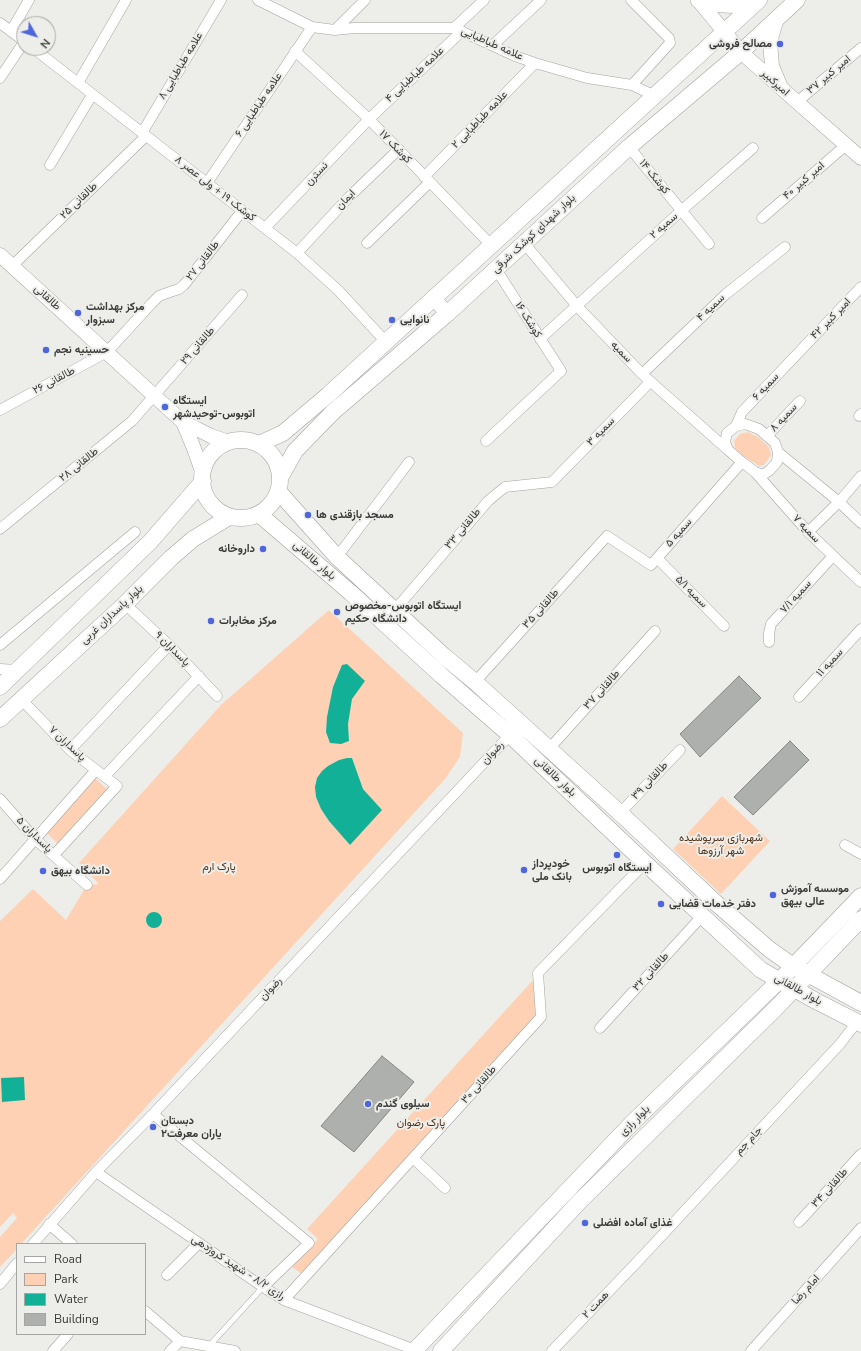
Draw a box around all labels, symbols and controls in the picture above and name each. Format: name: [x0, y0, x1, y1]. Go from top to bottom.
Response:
north arrow: [16, 16, 56, 56]
street label: علامه طباطبایی: [459, 24, 525, 64]
street label: علامه طباطبایی ۸: [156, 30, 206, 102]
text: N: [37, 35, 53, 51]
place label: مصالح فروشی: [709, 37, 772, 51]
marker: مصالح فروشی: [775, 39, 785, 49]
street label: علامه طباطبایی ۴: [383, 44, 447, 106]
street label: امیر کبیر ۳۷: [804, 53, 854, 97]
street label: امیرکبیر: [758, 67, 792, 99]
street label: علامه طباطبایی ۶: [233, 70, 285, 140]
street label: علامه طباطبایی ۲: [449, 88, 511, 152]
street label: کوشک ۱۷: [376, 128, 414, 166]
street label: کوشک ۱۹ + ولی عصر ۸: [172, 153, 258, 225]
street label: کوشک ۱۴: [636, 157, 672, 197]
street label: نسترن: [303, 159, 331, 189]
street label: امیر کبیر ۴۰: [780, 159, 828, 203]
street label: طالقانی ۲۵: [58, 180, 100, 222]
street label: ایمان: [333, 187, 359, 213]
street label: بلوار شهدای کوشک شرقی: [489, 192, 579, 276]
street label: سمیه ۲: [647, 210, 681, 242]
street label: طالقانی ۲۷: [183, 238, 223, 284]
street label: طالقانی: [31, 282, 63, 314]
street label: سمیه ۴: [694, 292, 728, 324]
street label: امیر کبیر ۴۲: [808, 296, 854, 342]
street label: کوشک ۱۶: [512, 299, 544, 341]
place label: مرکز بهداشت سبزوار: [86, 300, 144, 326]
marker: مرکز بهداشت سبزوار: [73, 308, 83, 318]
place label: نانوایی: [400, 313, 430, 327]
marker: نانوایی: [387, 315, 397, 325]
street label: طالقانی ۲۹: [178, 324, 218, 368]
street label: سمیه: [608, 339, 634, 365]
place label: حسینیه نجم: [54, 343, 109, 357]
marker: حسینیه نجم: [41, 345, 51, 355]
street label: طالقانی ۲۶: [31, 364, 77, 398]
street label: سمیه ۶: [750, 370, 782, 404]
place label: ایستگاه اتوبوس-توحیدشهر: [173, 394, 255, 420]
street label: سمیه ۸: [768, 401, 800, 435]
marker: ایستگاه اتوبوس-توحیدشهر: [160, 402, 170, 412]
street label: سمیه ۳: [584, 415, 618, 449]
street label: طالقانی ۲۸: [57, 445, 101, 485]
street label: طالقانی ۳۳: [442, 506, 484, 552]
place label: مسجد بازقندی ها: [316, 508, 394, 522]
marker: مسجد بازقندی ها: [303, 510, 313, 520]
street label: سمیه ۷: [789, 512, 823, 546]
street label: سمیه ۵: [663, 516, 695, 550]
street label: بلوار طالقانی: [290, 539, 338, 583]
place label: داروخانه: [218, 542, 255, 556]
marker: داروخانه: [258, 544, 268, 554]
street label: سمیه ۵/۱: [672, 573, 710, 611]
street label: سمیه ۷/۱: [778, 578, 814, 616]
street label: بلوار پاسداران غربی: [78, 583, 146, 647]
street label: طالقانی ۳۵: [520, 587, 562, 631]
place label: ایستگاه اتوبوس-مخصوص دانشگاه حکیم: [345, 599, 461, 625]
marker: ایستگاه اتوبوس-مخصوص دانشگاه حکیم: [332, 607, 342, 617]
place label: مرکز مخابرات: [219, 614, 277, 628]
marker: مرکز مخابرات: [206, 616, 216, 626]
street label: پاسداران ۹: [152, 629, 192, 669]
street label: سمیه ۱۱: [814, 646, 846, 680]
street label: طالقانی ۳۷: [581, 668, 623, 712]
street label: پاسداران ۷: [46, 724, 88, 764]
street label: رضوان: [479, 739, 507, 767]
street label: بلوار طالقانی: [531, 754, 579, 800]
street label: طالقانی ۳۹: [629, 759, 671, 803]
street label: پاسداران ۵: [13, 814, 55, 856]
park label: شهربازی سرپوشیده شهر آرزوها: [679, 831, 763, 857]
marker: ایستگاه اتوبوس: [612, 850, 622, 860]
place label: خودپرداز بانک ملی: [532, 857, 572, 883]
park label: پارک ارم: [202, 860, 236, 874]
place label: ایستگاه اتوبوس: [582, 861, 652, 875]
place label: دانشگاه بیهق: [51, 864, 110, 878]
marker: خودپرداز بانک ملی: [519, 865, 529, 875]
marker: دانشگاه بیهق: [38, 866, 48, 876]
place label: موسسه آموزش عالی بیهق: [781, 882, 849, 908]
marker: موسسه آموزش عالی بیهق: [768, 890, 778, 900]
place label: دفتر خدمات قضایی: [669, 897, 756, 911]
marker: دفتر خدمات قضایی: [656, 899, 666, 909]
street label: طالقانی ۳۲: [630, 950, 672, 994]
street label: بلوار طالقانی: [772, 971, 824, 1009]
street label: رضوان: [257, 975, 285, 1003]
street label: طالقانی ۳۰: [459, 1063, 499, 1107]
place label: سیلوی گندم: [376, 1097, 430, 1111]
marker: سیلوی گندم: [363, 1099, 373, 1109]
street label: بلوار رازی: [617, 1103, 653, 1139]
place label: دبستان یاران معرفت۲: [161, 1114, 222, 1140]
park label: پارک رضوان: [397, 1116, 445, 1130]
marker: دبستان یاران معرفت۲: [148, 1122, 158, 1132]
street label: جام جم: [733, 1124, 765, 1158]
street label: طالقانی ۳۴: [809, 1166, 851, 1210]
place label: غذای آماده افضلی: [593, 1216, 672, 1230]
marker: غذای آماده افضلی: [580, 1218, 590, 1228]
street label: رازی ۸/۲ - شهید کروژدهی: [189, 1233, 287, 1303]
legend: [16, 1243, 146, 1335]
text: Road: [54, 1251, 82, 1267]
text: Park: [54, 1271, 78, 1287]
street label: امام رضا: [789, 1272, 823, 1308]
street label: همت ۲: [580, 1289, 612, 1321]
text: Water: [54, 1291, 88, 1307]
text: Building: [54, 1311, 99, 1327]

